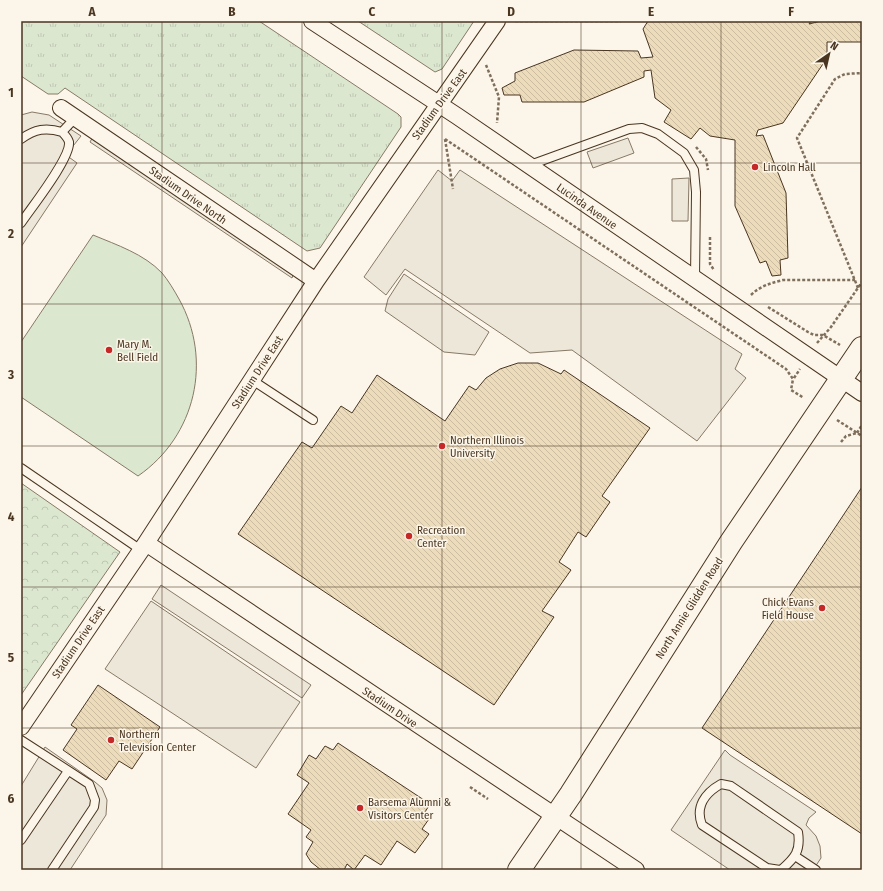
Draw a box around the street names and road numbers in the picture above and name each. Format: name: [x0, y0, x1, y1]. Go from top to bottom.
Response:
street label: Stadium Drive East: [409, 66, 470, 142]
street label: Stadium Drive North: [147, 164, 229, 227]
street label: Lucinda Avenue: [554, 181, 619, 232]
street label: Stadium Drive East: [229, 333, 286, 411]
street label: North Annie Glidden Road: [653, 555, 726, 661]
street label: Stadium Drive East: [49, 603, 108, 681]
street label: Stadium Drive: [360, 684, 420, 730]

